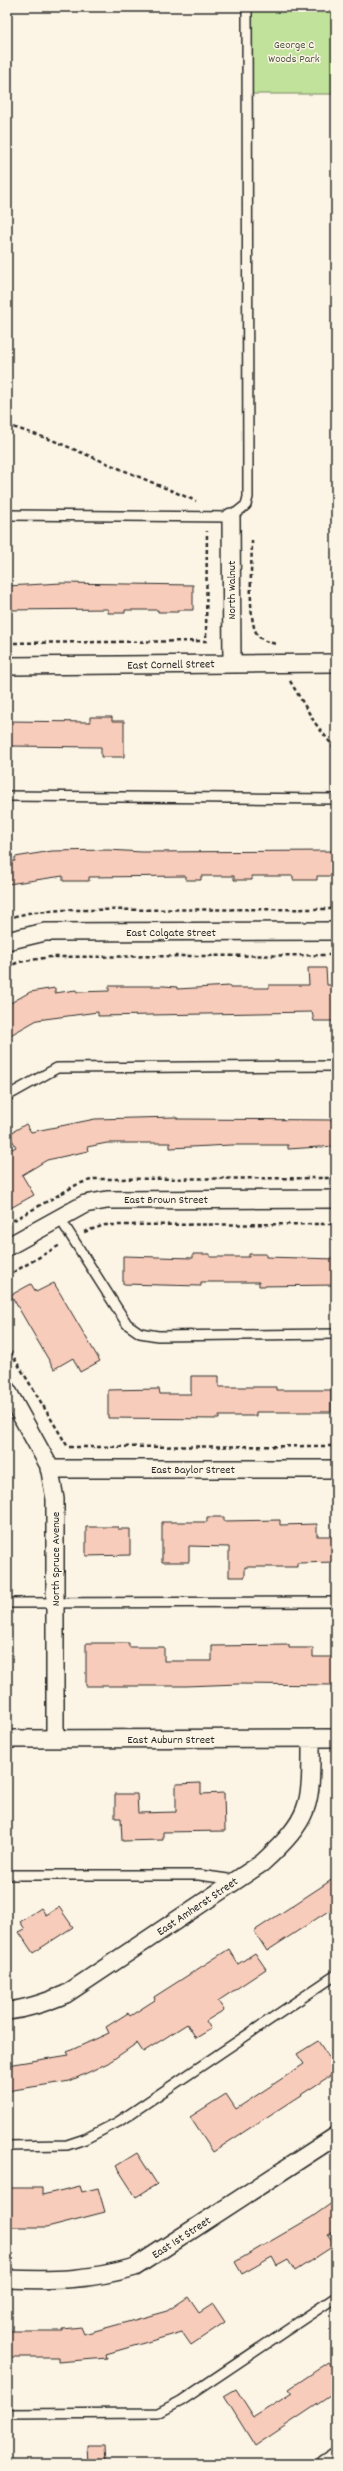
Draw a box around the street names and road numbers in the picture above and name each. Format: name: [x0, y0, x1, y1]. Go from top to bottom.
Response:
street label: North Walnut: [224, 560, 241, 619]
street label: East Cornell Street: [127, 656, 215, 675]
street label: East Colgate Street: [126, 925, 217, 942]
street label: East Brown Street: [124, 1192, 209, 1209]
street label: East Baylor Street: [151, 1462, 236, 1479]
street label: North Spruce Avenue: [48, 1512, 65, 1606]
street label: East Auburn Street: [127, 1732, 215, 1749]
street label: East Amherst Street: [154, 1873, 242, 1941]
street label: East 1st Street: [149, 2212, 215, 2264]

